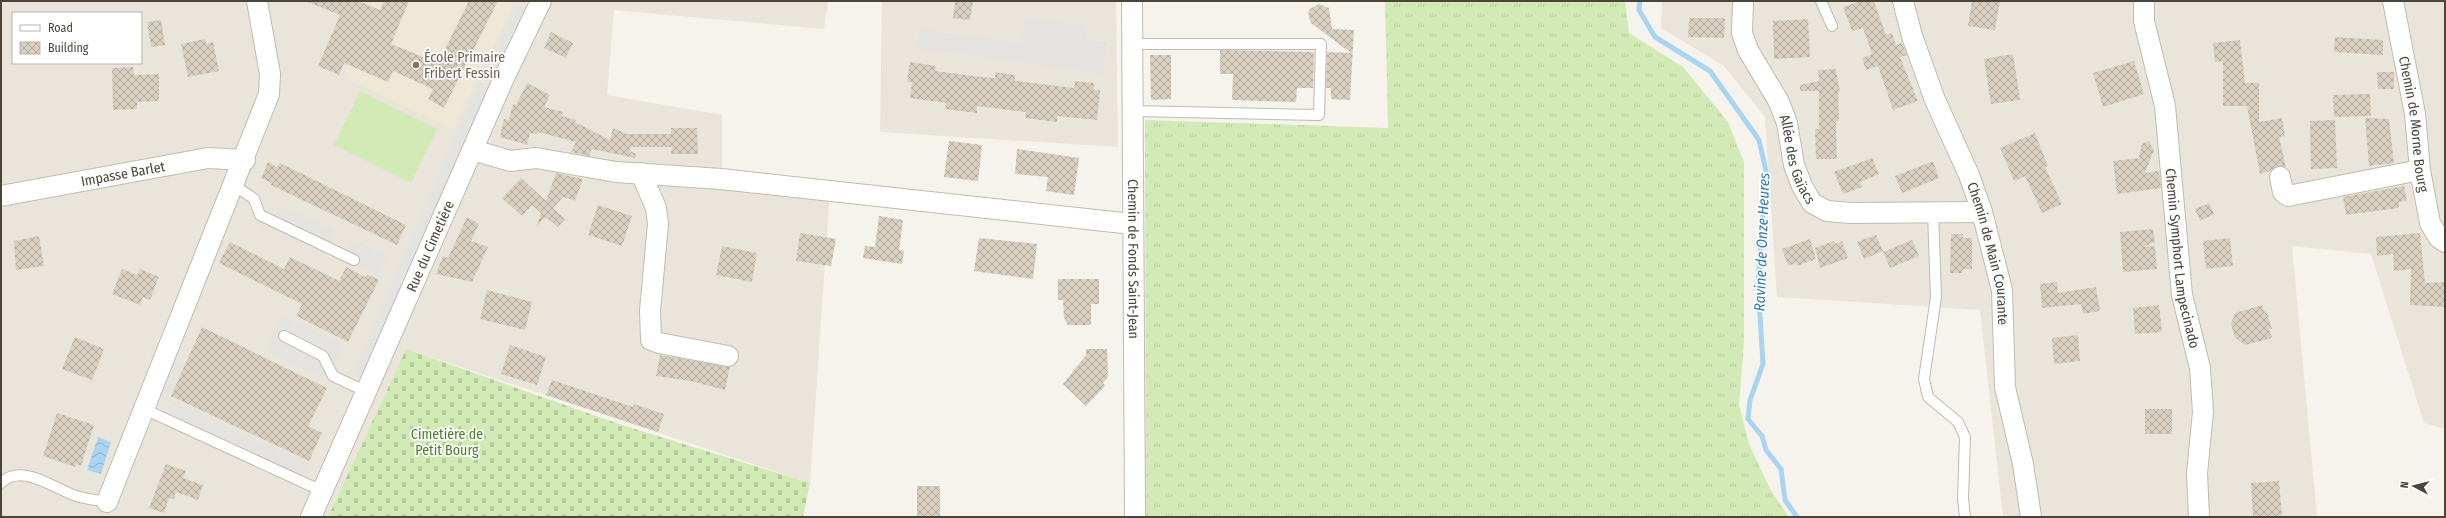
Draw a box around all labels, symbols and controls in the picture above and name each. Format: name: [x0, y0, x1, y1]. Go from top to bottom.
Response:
legend: [12, 12, 142, 64]
text: Road: [48, 21, 73, 35]
text: Building: [48, 41, 89, 55]
place label: École Primaire Fribert Fessin: [424, 48, 505, 82]
street label: Chemin de Morne Bourg: [2395, 55, 2432, 194]
marker: École Primaire Fribert Fessin: [411, 60, 421, 70]
street label: Allée des Gaïacs: [1776, 112, 1819, 207]
street label: Impasse Barlet: [80, 158, 167, 190]
street label: Chemin Symphort Lampecinado: [2162, 167, 2203, 350]
water label: Ravine de Onze Heures: [1751, 172, 1773, 312]
street label: Chemin de Fonds Saint-Jean: [1124, 179, 1142, 339]
street label: Chemin de Main Courante: [1963, 180, 2011, 325]
street label: Rue du Cimetière: [403, 198, 458, 295]
park label: Cimetière de Petit Bourg: [411, 426, 483, 459]
north arrow: [2394, 466, 2434, 506]
text: N: [2398, 481, 2411, 489]

